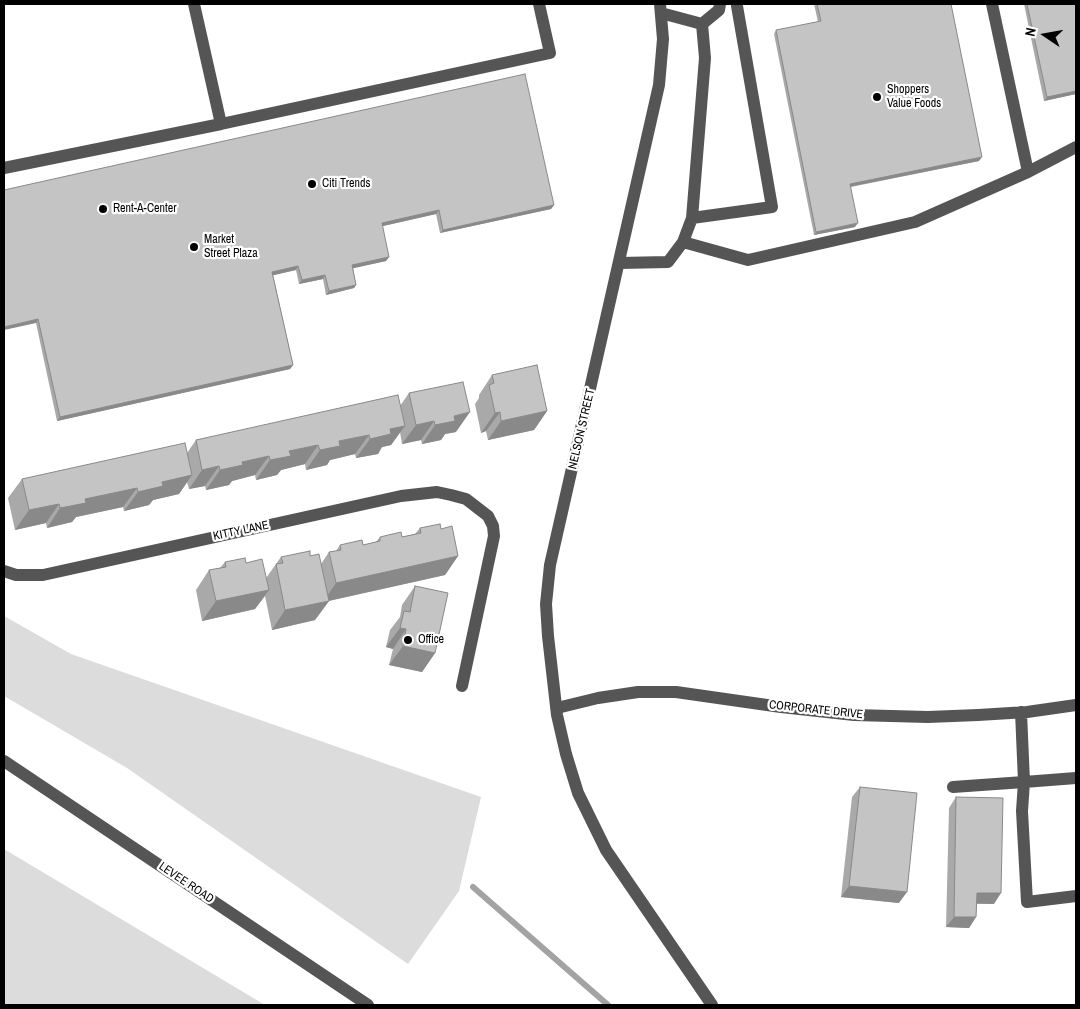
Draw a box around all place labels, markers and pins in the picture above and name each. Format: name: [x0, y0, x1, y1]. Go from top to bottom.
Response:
place label: Shoppers Value Foods: [887, 83, 941, 111]
marker: Shoppers Value Foods: [871, 91, 883, 103]
place label: Citi Trends: [322, 177, 370, 191]
marker: Citi Trends: [306, 178, 318, 190]
place label: Rent-A-Center: [113, 202, 176, 216]
marker: Rent-A-Center: [97, 203, 109, 215]
place label: Market Street Plaza: [204, 233, 258, 261]
marker: Market Street Plaza: [188, 241, 200, 253]
place label: Office: [418, 633, 444, 647]
marker: Office: [402, 634, 414, 646]

